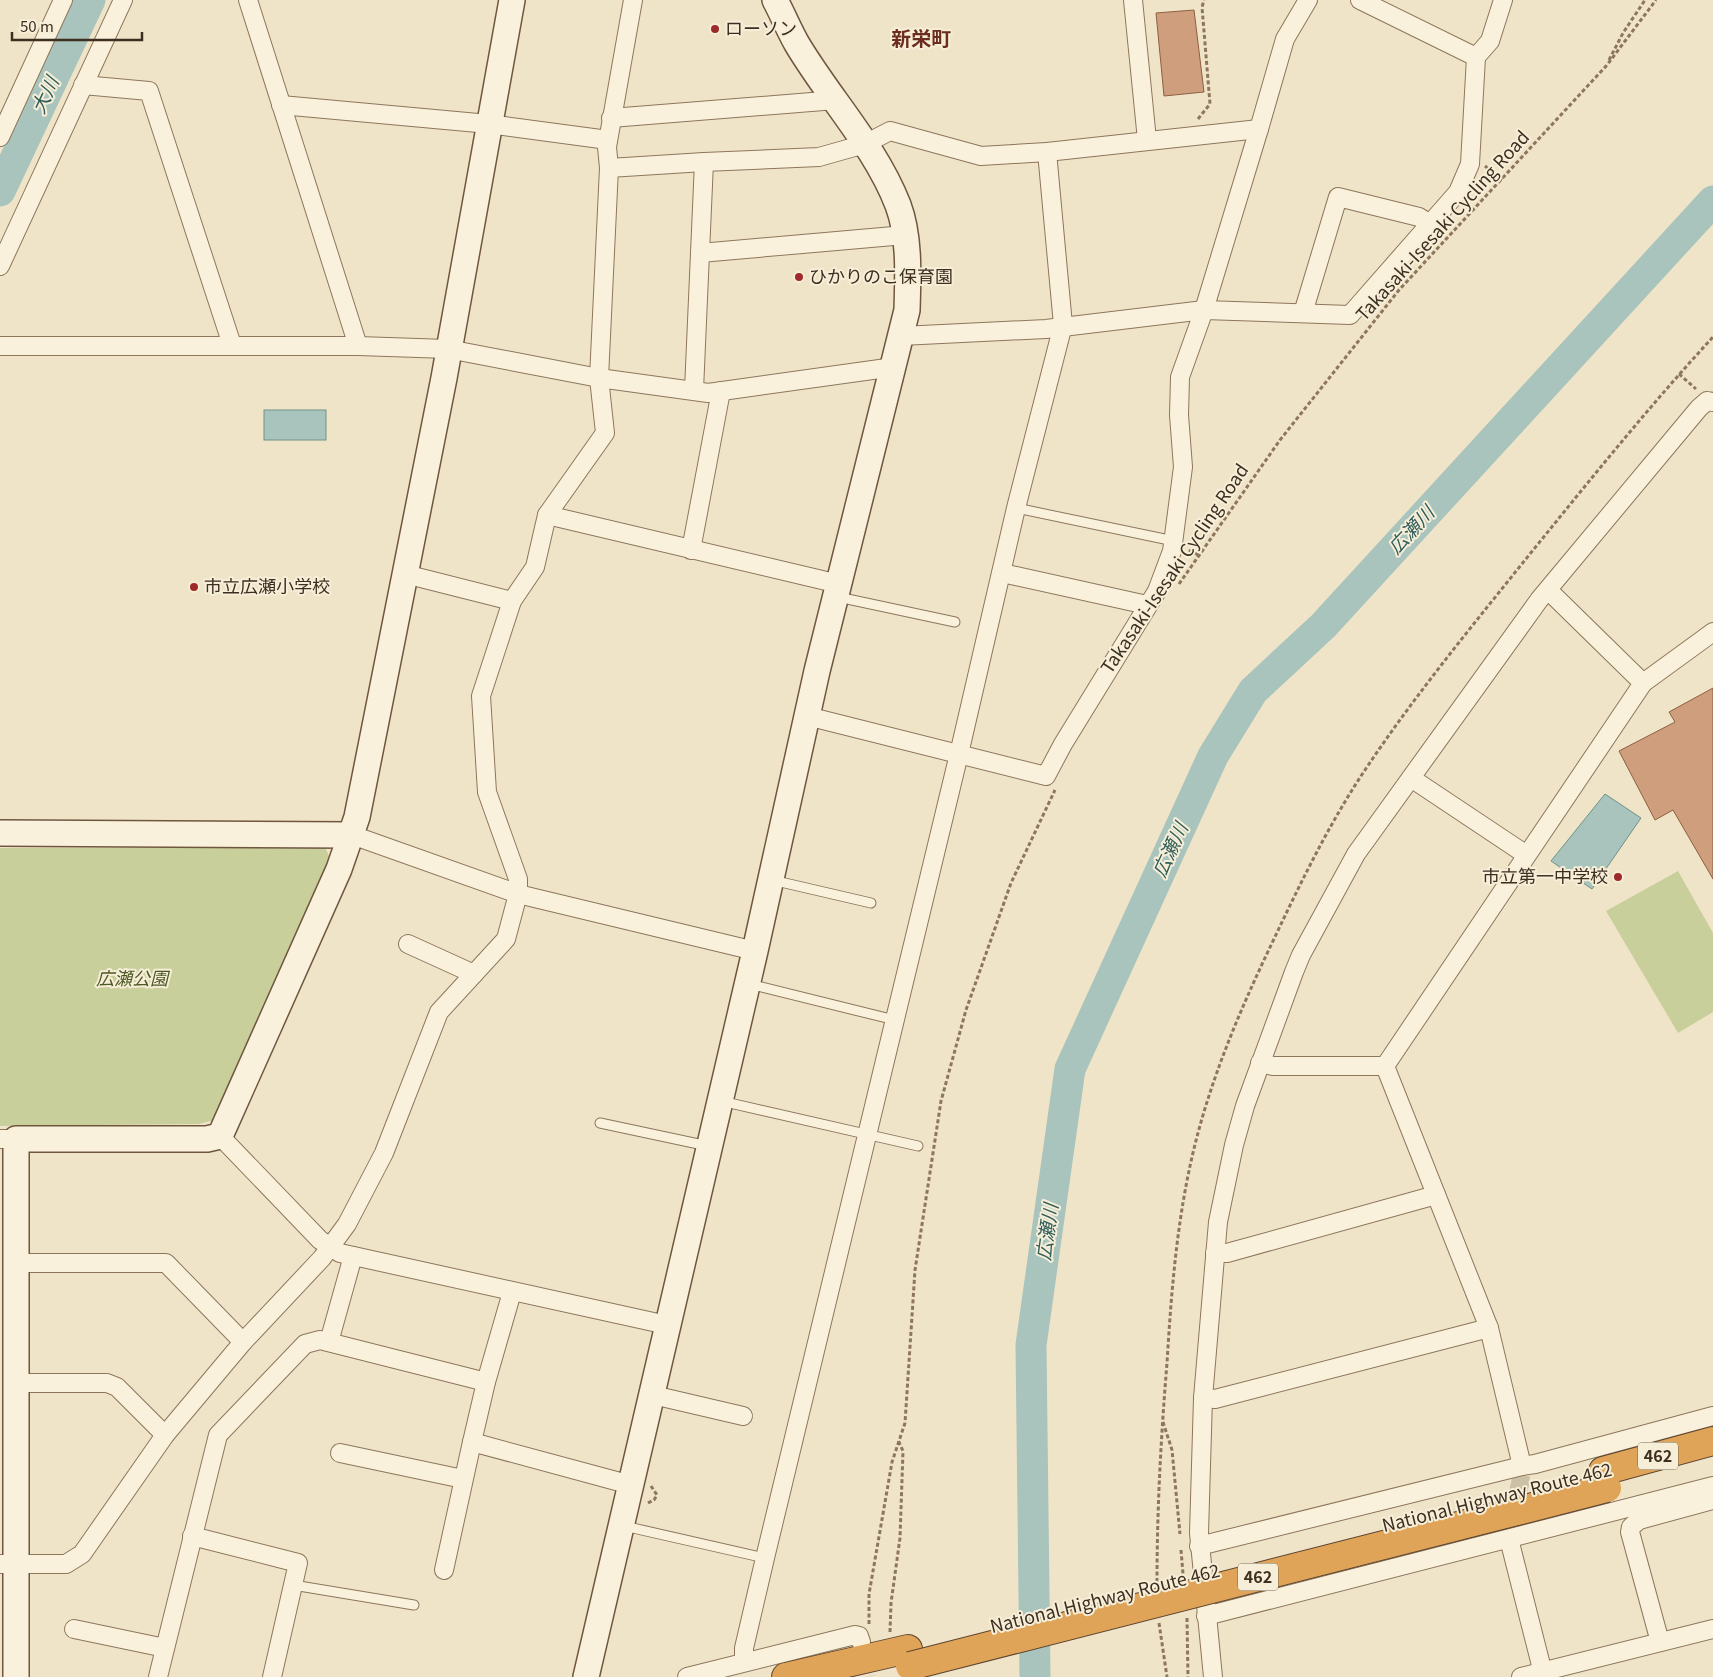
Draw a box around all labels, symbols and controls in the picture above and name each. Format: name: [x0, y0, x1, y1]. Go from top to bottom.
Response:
scale bar: [12, 10, 142, 42]
place label: ローソン: [725, 14, 797, 40]
text: 50 m: [20, 15, 54, 36]
marker: ローソン: [709, 23, 721, 35]
district label: 新栄町: [891, 23, 951, 52]
water label: 大川: [23, 70, 65, 117]
street label: Takasaki-Isesaki Cycling Road: [1349, 124, 1534, 325]
place label: ひかりのこ保育園: [809, 262, 953, 288]
marker: ひかりのこ保育園: [793, 271, 805, 283]
street label: Takasaki-Isesaki Cycling Road: [1093, 458, 1253, 678]
water label: 広瀬川: [1381, 497, 1441, 559]
place label: 市立広瀬小学校: [204, 572, 330, 598]
marker: 市立広瀬小学校: [188, 581, 200, 593]
water label: 広瀬川: [1144, 816, 1194, 881]
place label: 市立第一中学校: [1482, 862, 1608, 888]
marker: 市立第一中学校: [1612, 871, 1624, 883]
park label: 広瀬公園: [96, 964, 171, 990]
water label: 広瀬川: [1028, 1200, 1063, 1262]
road number: 462: [1638, 1442, 1678, 1470]
street label: National Highway Route 462: [1379, 1455, 1614, 1537]
street label: National Highway Route 462: [987, 1556, 1222, 1638]
road number: 462: [1238, 1564, 1278, 1590]

